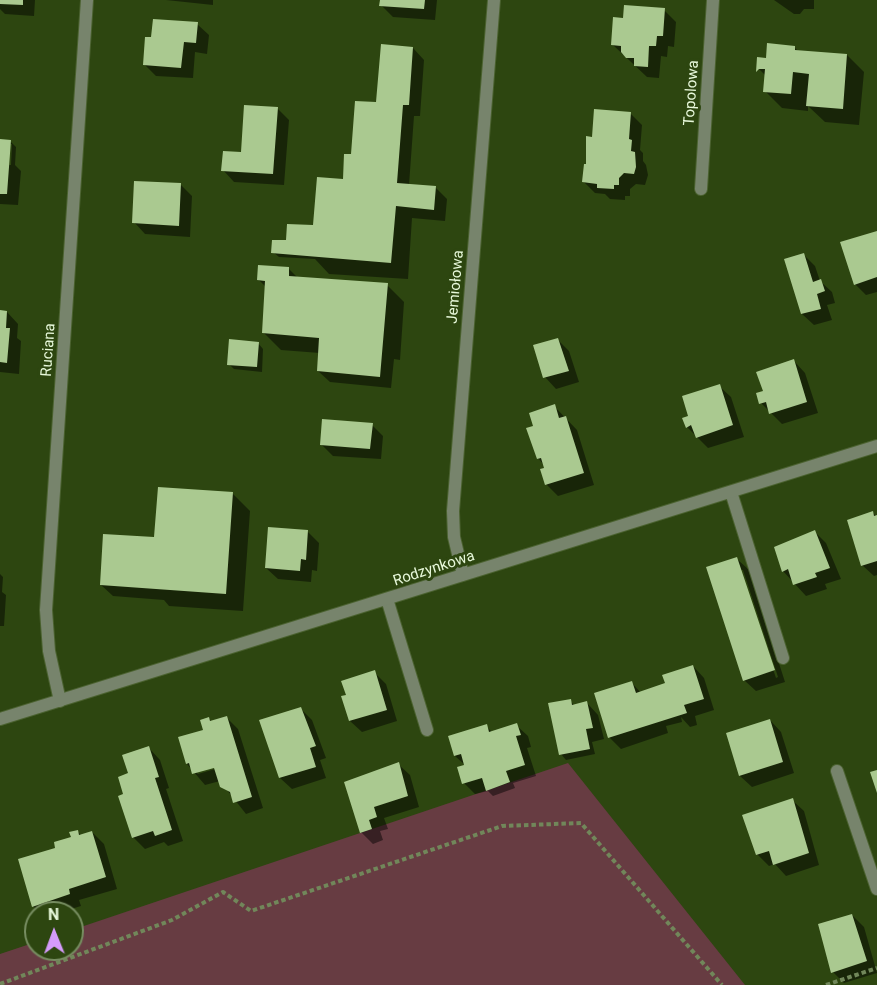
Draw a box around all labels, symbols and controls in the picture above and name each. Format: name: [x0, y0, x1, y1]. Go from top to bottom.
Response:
street label: Topolowa: [681, 60, 703, 126]
street label: Jemiołowa: [444, 250, 468, 324]
street label: Ruciana: [38, 323, 60, 377]
street label: Rodzynkowa: [391, 547, 477, 591]
north arrow: [24, 901, 84, 961]
text: N: [48, 905, 60, 924]

